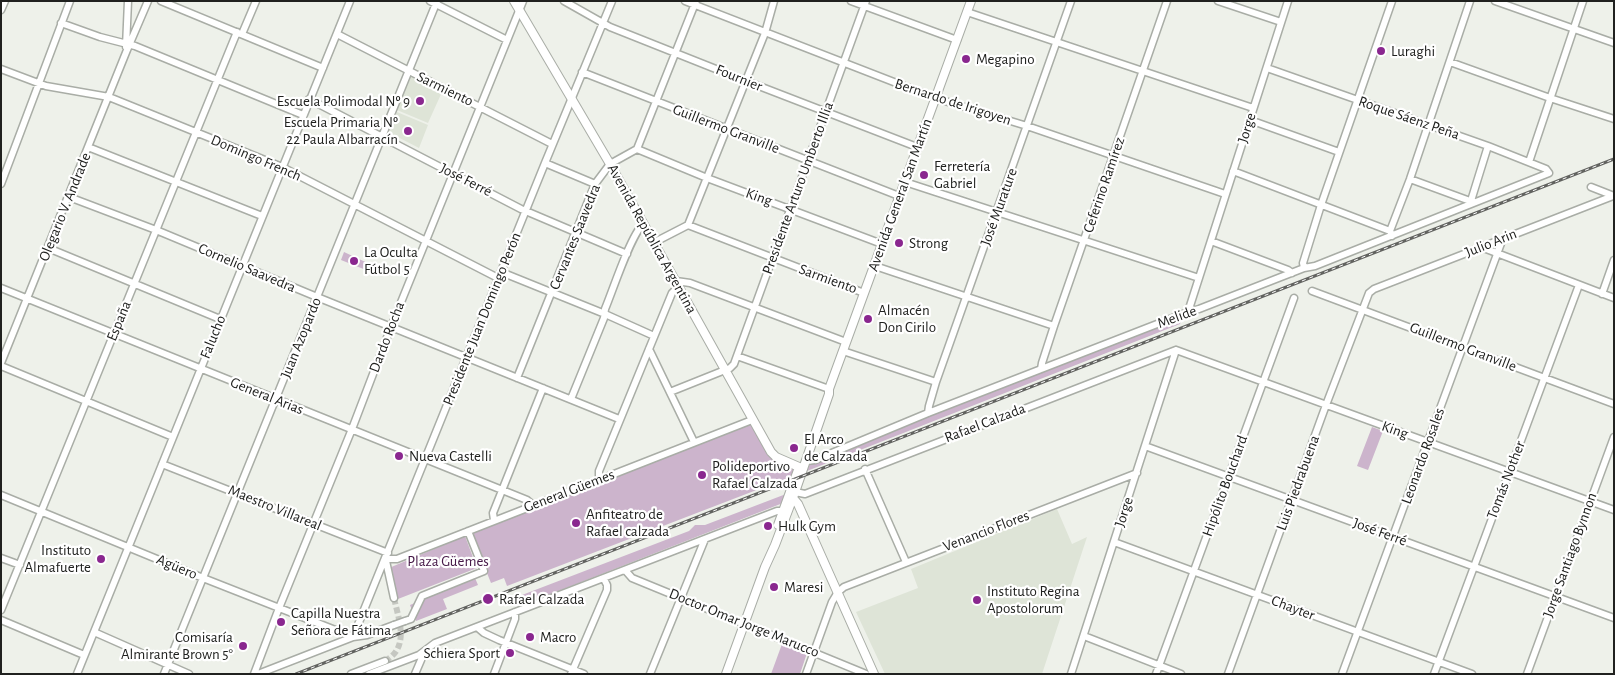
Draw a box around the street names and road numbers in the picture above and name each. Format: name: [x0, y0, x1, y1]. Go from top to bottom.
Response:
street label: Fournier: [713, 61, 765, 95]
street label: Sarmiento: [414, 68, 476, 110]
street label: Bernardo de Irigoyen: [892, 75, 1014, 129]
street label: Roque Sáenz Peña: [1356, 92, 1462, 144]
street label: Presidente Arturo Umberto Illia: [758, 99, 838, 277]
street label: Guillermo Granville: [670, 100, 782, 158]
street label: Jorge: [1234, 111, 1260, 145]
street label: Avenida General San Martín: [864, 116, 936, 274]
street label: Domingo French: [208, 131, 304, 185]
street label: Ceferino Ramírez: [1079, 135, 1129, 235]
street label: Olegario V. Andrade: [35, 150, 95, 264]
street label: José Ferré: [437, 159, 495, 201]
street label: Avenida República Argentina: [603, 161, 701, 317]
street label: José Murature: [977, 166, 1021, 248]
street label: Cervantes Saavedra: [546, 181, 604, 293]
street label: King: [743, 184, 775, 210]
street label: Julio Arin: [1463, 225, 1519, 261]
street label: Presidente Juan Domingo Perón: [439, 230, 525, 408]
street label: Cornelio Saavedra: [195, 239, 299, 297]
street label: Sarmiento: [796, 260, 860, 298]
street label: Juan Azopardo: [277, 295, 325, 381]
street label: España: [103, 298, 135, 344]
street label: Dardo Rocha: [365, 299, 409, 375]
street label: Melide: [1155, 302, 1199, 332]
street label: Falucho: [196, 313, 230, 361]
street label: Guillermo Granville: [1407, 318, 1519, 376]
street label: General Arias: [228, 373, 306, 419]
street label: Rafael Calzada: [942, 399, 1028, 447]
street label: Leonardo Rosales: [1397, 406, 1449, 506]
street label: King: [1379, 417, 1411, 443]
street label: Hipólito Bouchard: [1198, 433, 1252, 539]
street label: Luis Piedrabuena: [1272, 433, 1324, 533]
street label: Tomás Nother: [1483, 438, 1529, 522]
street label: General Güemes: [521, 465, 617, 517]
street label: Maestro Villareal: [226, 481, 324, 535]
street label: Jorge Santiago Bynnon: [1539, 490, 1601, 620]
street label: Jorge: [1111, 495, 1137, 529]
street label: Venancio Flores: [940, 506, 1032, 556]
street label: José Ferré: [1351, 514, 1409, 550]
street label: Agüero: [154, 550, 200, 584]
street label: Doctor Omar Jorge Marucco: [666, 585, 822, 661]
street label: Chayter: [1269, 592, 1317, 624]

